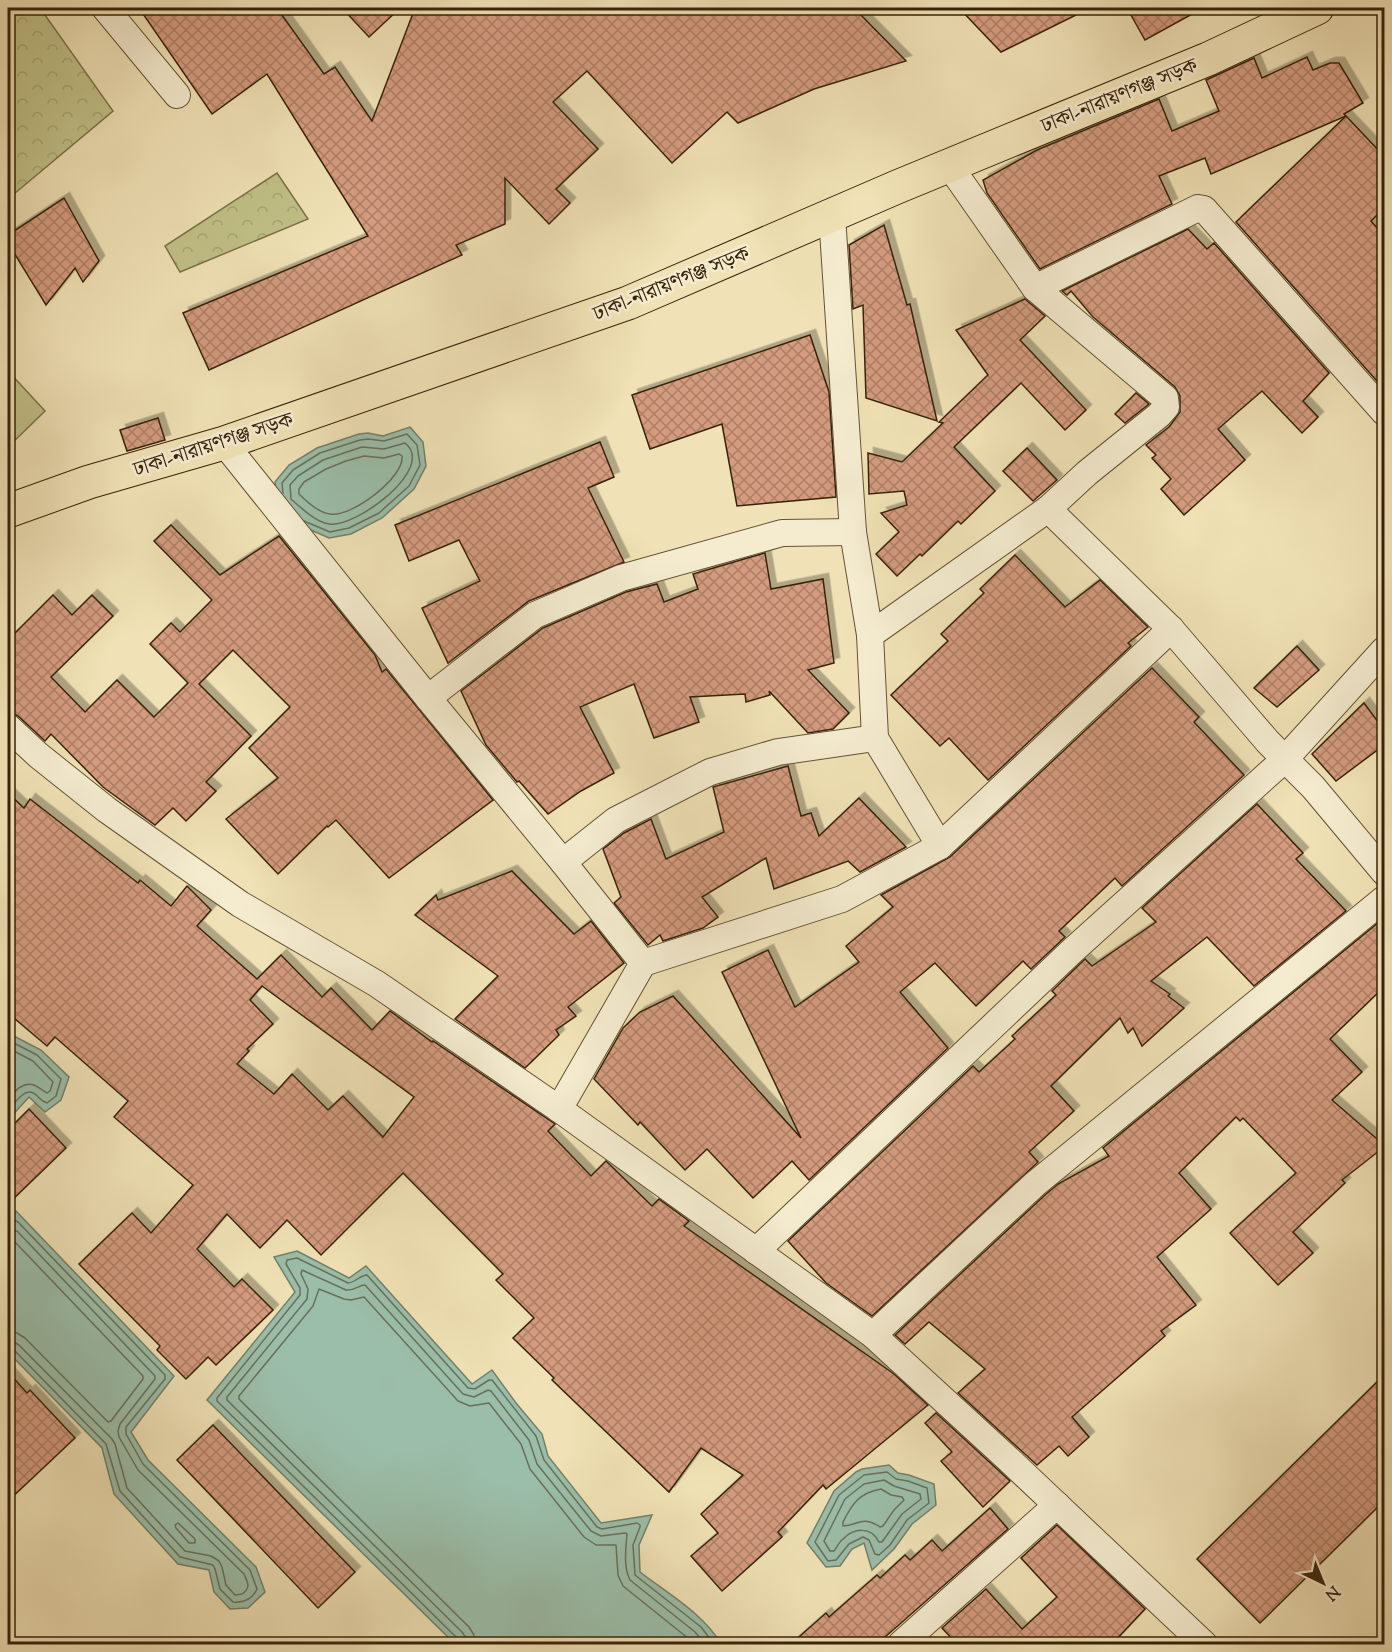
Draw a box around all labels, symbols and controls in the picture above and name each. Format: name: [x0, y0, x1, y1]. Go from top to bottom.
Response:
street label: ঢাকা-নারায়ণগঞ্জ সড়ক: [1036, 51, 1204, 142]
street label: ঢাকা-নারায়ণগঞ্জ সড়ক: [588, 239, 756, 330]
street label: ঢাকা-নারায়ণগঞ্জ সড়ক: [129, 406, 299, 486]
north arrow: [1293, 1553, 1353, 1613]
text: N: [1319, 1579, 1344, 1605]

